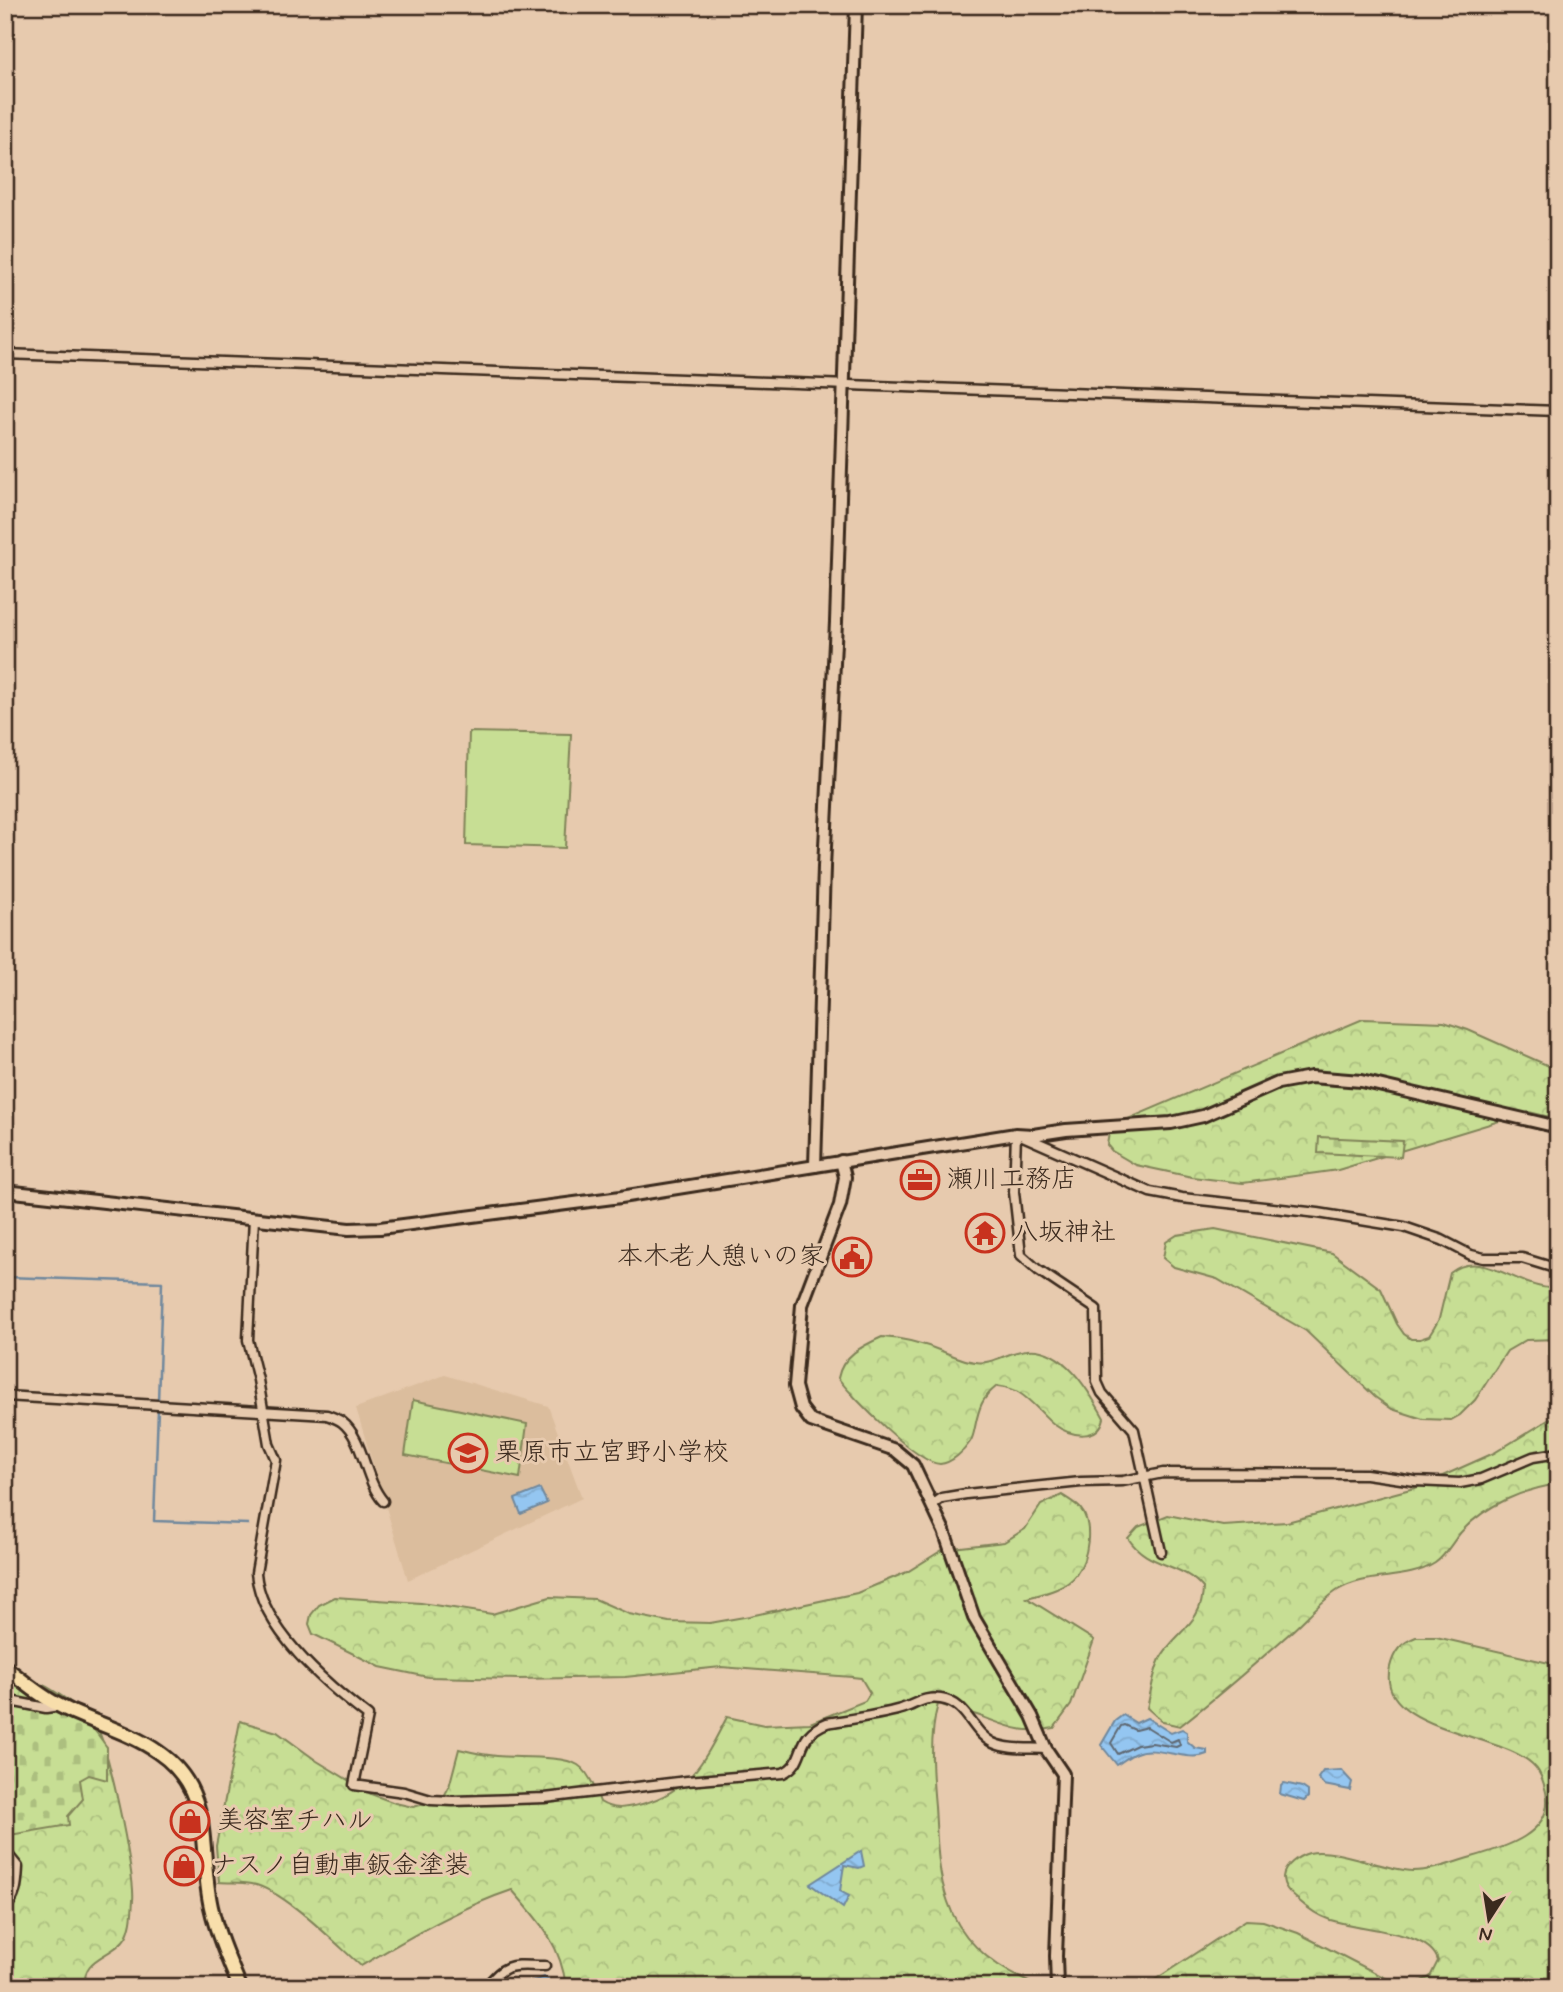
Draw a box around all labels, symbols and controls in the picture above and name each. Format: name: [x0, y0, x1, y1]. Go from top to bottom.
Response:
office icon: 瀬川工務店: [899, 1159, 941, 1201]
place label: 瀬川工務店: [947, 1163, 1077, 1197]
temple icon: 八坂神社: [964, 1212, 1006, 1254]
place label: 八坂神社: [1012, 1216, 1116, 1250]
public building icon: 本木老人憩いの家: [831, 1236, 873, 1278]
place label: 本木老人憩いの家: [617, 1240, 825, 1274]
school or university icon: 栗原市立宮野小学校: [447, 1432, 489, 1474]
place label: 栗原市立宮野小学校: [495, 1436, 729, 1470]
shop icon: 美容室チハル: [169, 1800, 211, 1842]
place label: 美容室チハル: [217, 1804, 373, 1838]
shop icon: ナスノ自動車鈑金塗装: [163, 1845, 205, 1887]
place label: ナスノ自動車鈑金塗装: [211, 1849, 470, 1883]
north arrow: [1454, 1884, 1524, 1954]
text: N: [1477, 1921, 1495, 1948]

